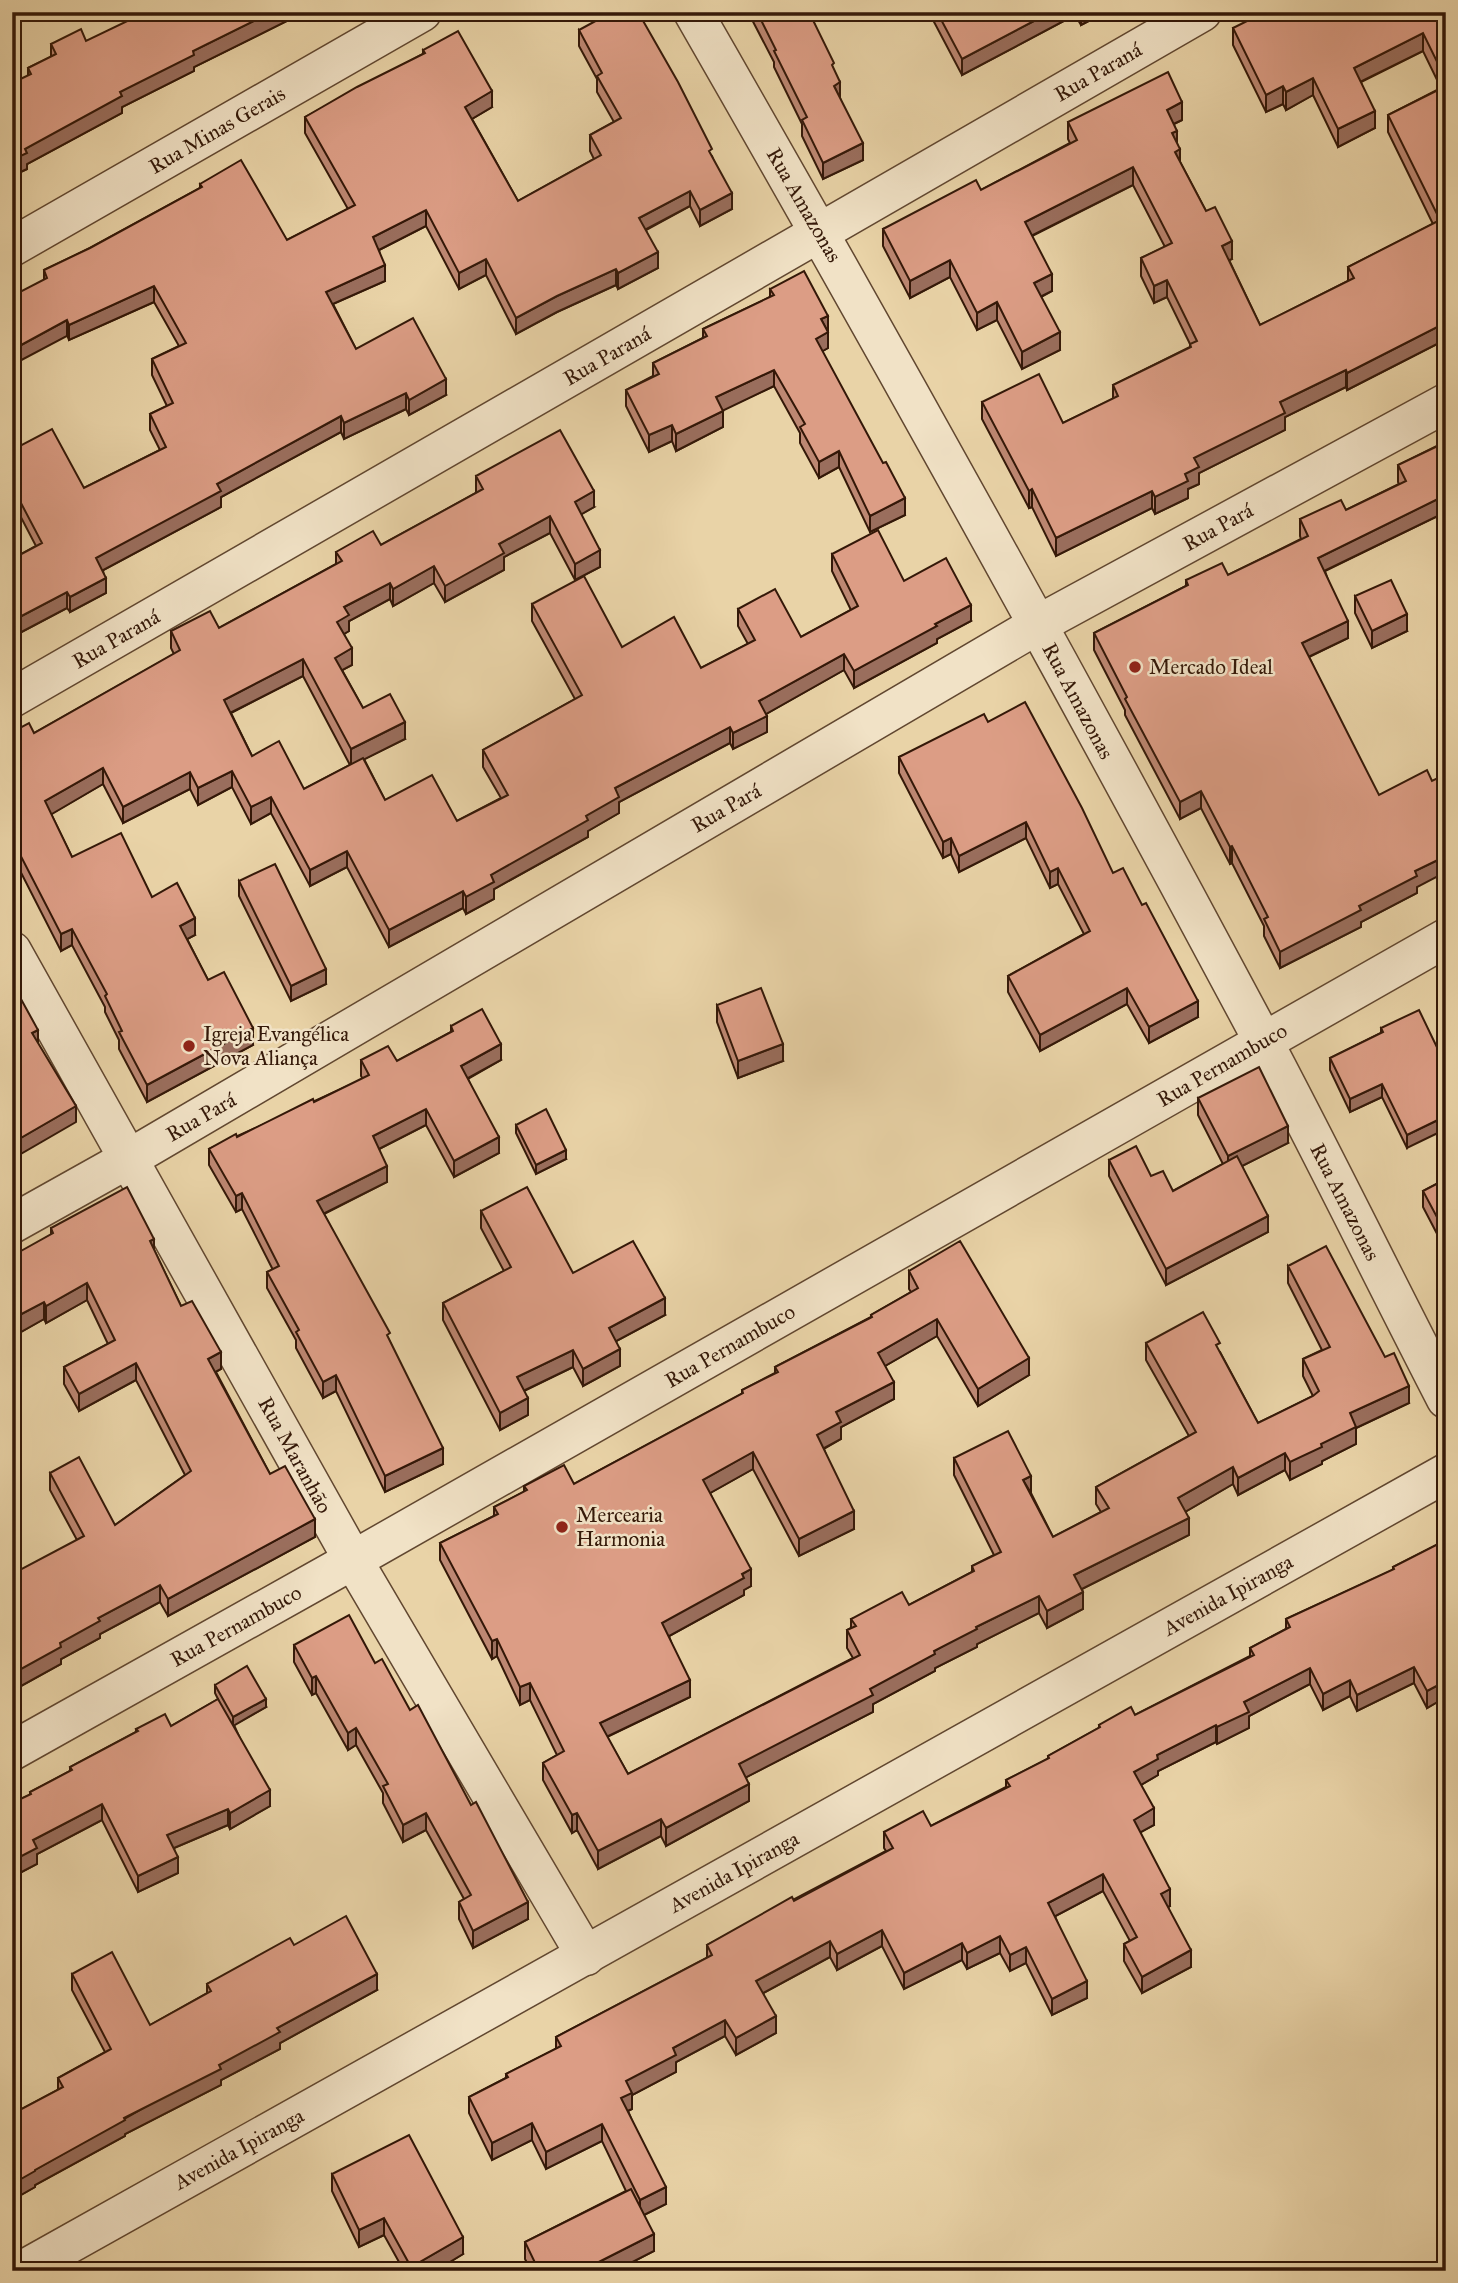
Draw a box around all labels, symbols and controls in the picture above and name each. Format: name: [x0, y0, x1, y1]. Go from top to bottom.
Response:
street label: Rua Paraná: [1050, 37, 1146, 107]
street label: Rua Minas Gerais: [144, 80, 290, 180]
street label: Rua Amazonas: [761, 143, 847, 267]
street label: Rua Paraná: [559, 321, 655, 391]
street label: Rua Pará: [1178, 497, 1258, 557]
street label: Rua Paraná: [68, 604, 164, 674]
street label: Rua Amazonas: [1036, 638, 1120, 764]
place label: Mercado Ideal: [1149, 654, 1273, 680]
marker: Mercado Ideal: [1127, 659, 1143, 675]
street label: Rua Pará: [686, 778, 766, 838]
street label: Rua Pernambuco: [1152, 1017, 1292, 1113]
place label: Igreja Evangélica Nova Aliança: [203, 1021, 349, 1071]
marker: Igreja Evangélica Nova Aliança: [181, 1038, 197, 1054]
street label: Rua Pará: [161, 1087, 241, 1147]
street label: Rua Amazonas: [1304, 1139, 1386, 1265]
street label: Rua Pernambuco: [660, 1298, 800, 1394]
street label: Rua Maranhão: [252, 1392, 338, 1518]
place label: Mercearia Harmonia: [576, 1502, 665, 1552]
marker: Mercearia Harmonia: [554, 1519, 570, 1535]
street label: Avenida Ipiranga: [1158, 1549, 1298, 1642]
street label: Rua Pernambuco: [166, 1579, 306, 1673]
street label: Avenida Ipiranga: [664, 1826, 804, 1919]
street label: Avenida Ipiranga: [169, 2103, 309, 2196]

